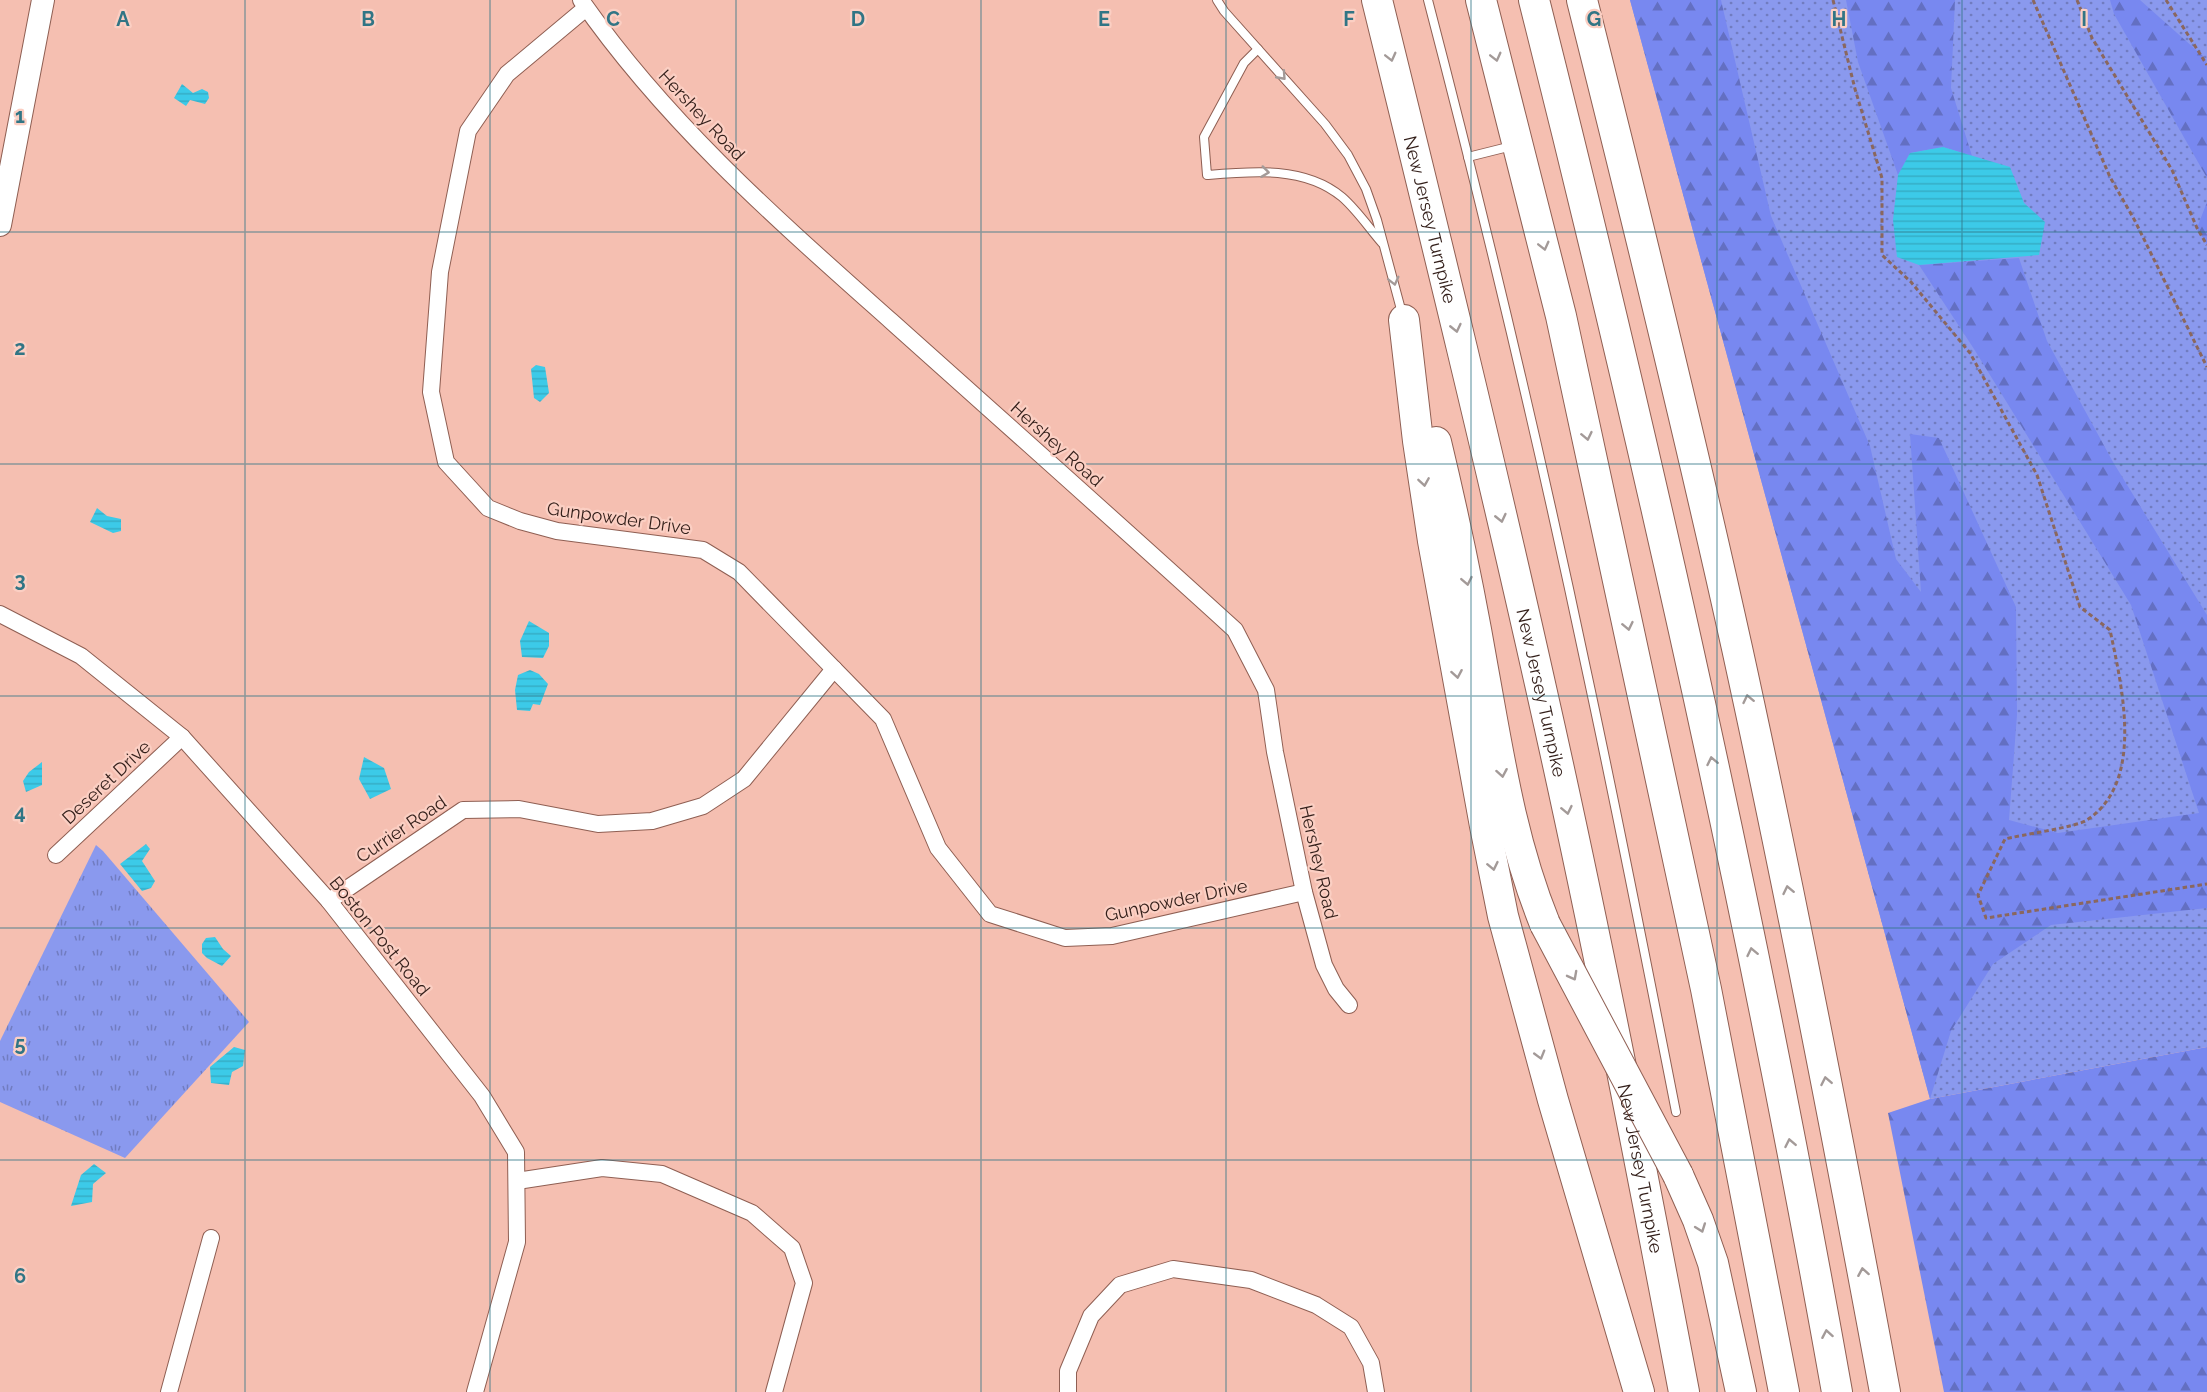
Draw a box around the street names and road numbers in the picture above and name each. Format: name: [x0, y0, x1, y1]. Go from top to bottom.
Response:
street label: Hershey Road: [655, 65, 749, 165]
street label: New Jersey Turnpike: [1400, 134, 1461, 306]
street label: Hershey Road: [1007, 397, 1107, 491]
street label: Gunpowder Drive: [546, 498, 693, 539]
street label: New Jersey Turnpike: [1513, 606, 1571, 779]
street label: Deseret Drive: [58, 736, 155, 828]
street label: Currier Road: [352, 791, 450, 867]
street label: Hershey Road: [1296, 803, 1342, 921]
street label: Boston Post Road: [325, 872, 435, 1000]
street label: Gunpowder Drive: [1103, 875, 1250, 925]
street label: New Jersey Turnpike: [1614, 1082, 1668, 1255]

